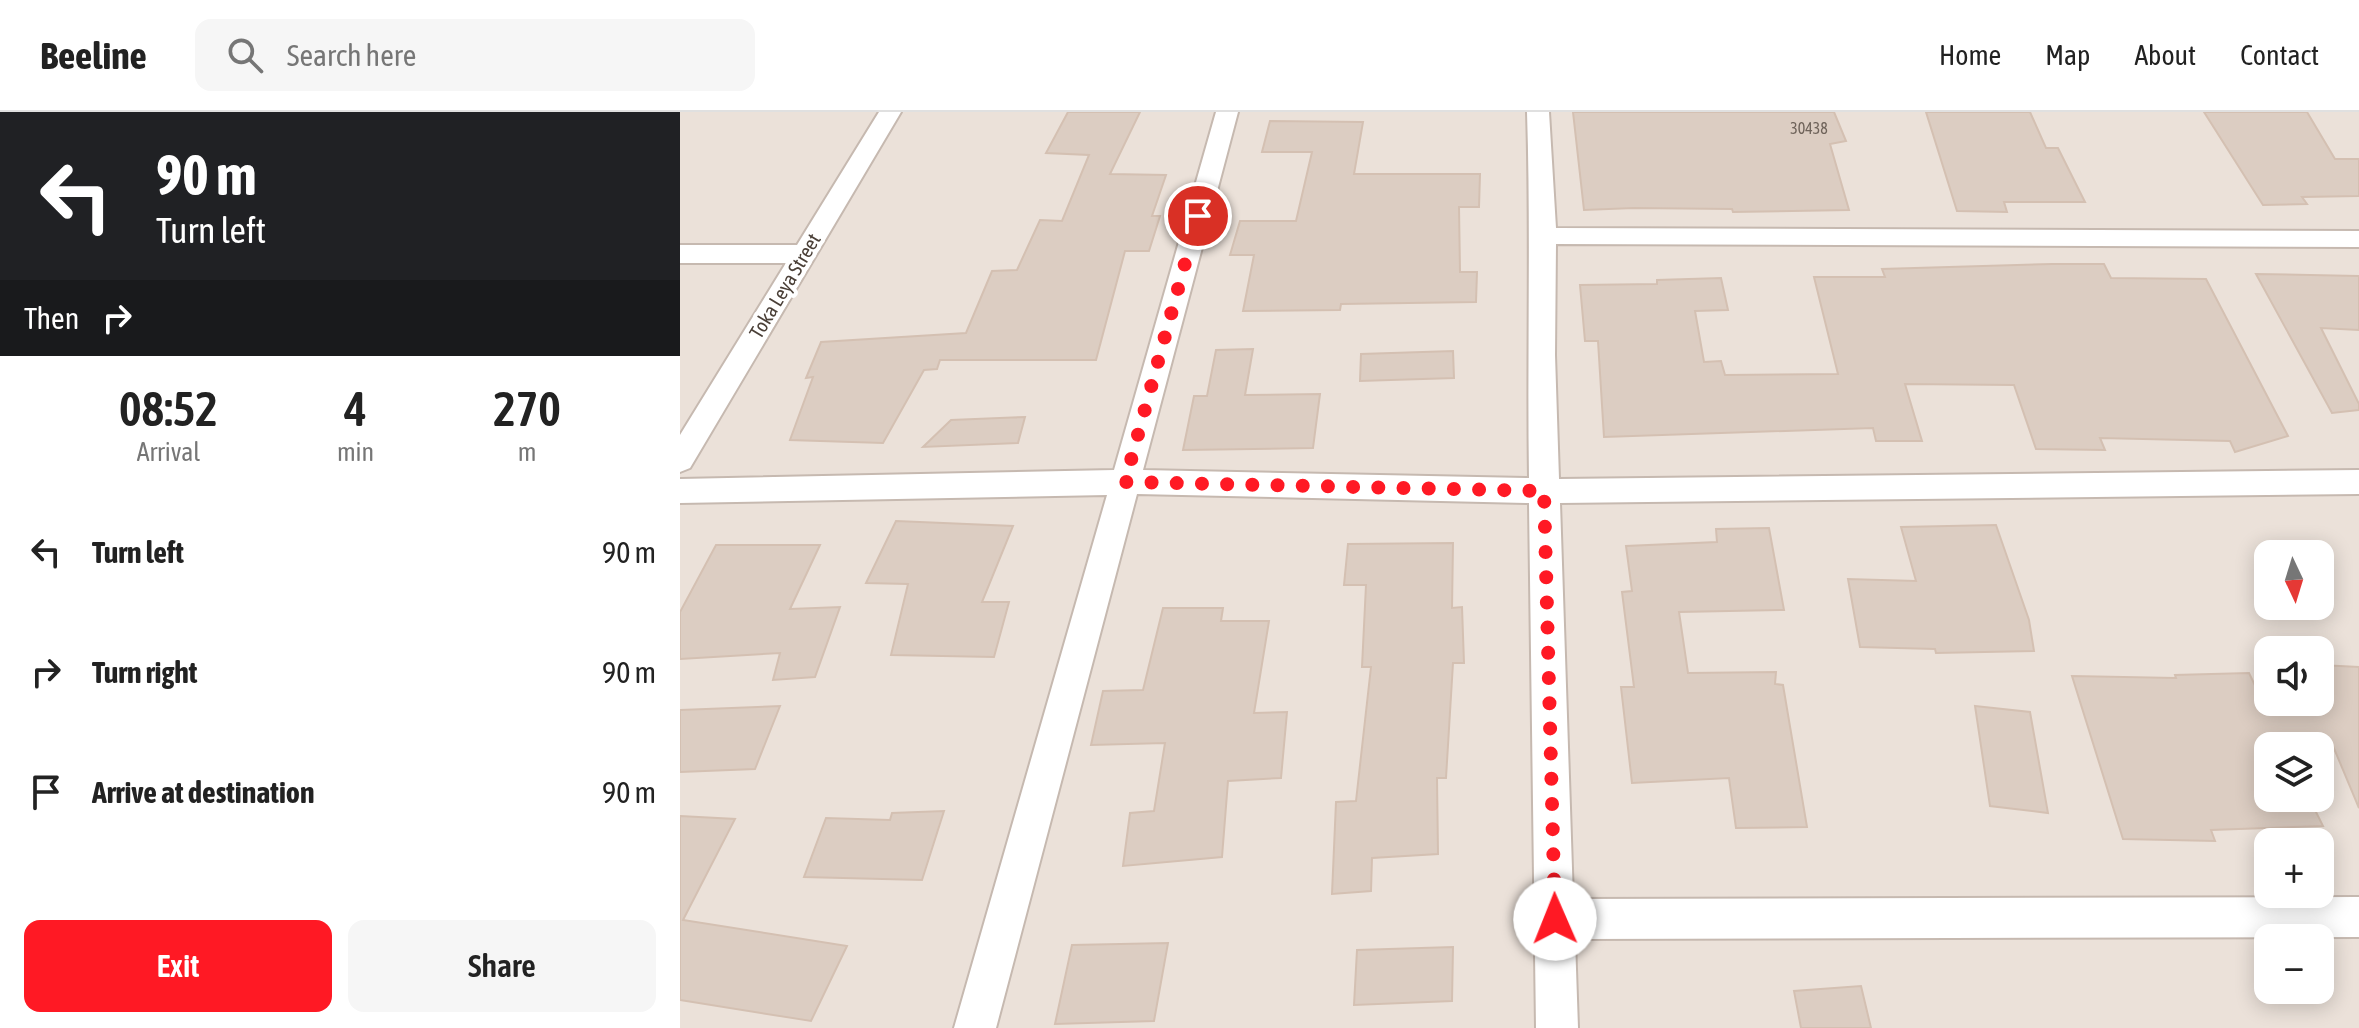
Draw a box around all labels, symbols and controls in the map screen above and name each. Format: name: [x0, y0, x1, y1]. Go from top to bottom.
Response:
search box: [195, 19, 755, 91]
icon: search: [223, 33, 267, 77]
text: Beeline: [40, 34, 147, 77]
text: Search here: [287, 38, 416, 72]
text: Home: [1939, 39, 2001, 71]
text: Map: [2045, 39, 2090, 71]
text: About: [2134, 39, 2196, 71]
text: Contact: [2240, 39, 2319, 71]
house number: 30438: [1790, 119, 1828, 137]
text: 90 m: [156, 143, 257, 207]
icon: left: [24, 144, 128, 248]
pin: [1164, 182, 1232, 250]
icon: arrive: [1176, 194, 1220, 238]
text: Turn left: [156, 209, 266, 251]
street label: Toka Leya Street: [744, 229, 825, 342]
icon: right: [95, 296, 139, 340]
text: Then: [24, 301, 79, 335]
text: 08:52: [119, 381, 218, 436]
text: 4: [344, 381, 367, 436]
text: 270: [493, 381, 561, 436]
text: Arrival: [137, 437, 200, 467]
text: min: [337, 437, 374, 467]
text: m: [518, 437, 536, 467]
icon: left: [24, 530, 68, 574]
text: Turn left: [92, 535, 184, 569]
text: 90 m: [602, 535, 656, 569]
north arrow: [2254, 540, 2334, 620]
map controls: [2254, 540, 2334, 1004]
button: sound: [2254, 636, 2334, 716]
icon: right: [24, 650, 68, 694]
text: Turn right: [92, 655, 198, 689]
text: 90 m: [602, 655, 656, 689]
button: layers: [2254, 732, 2334, 812]
icon: arrive: [24, 770, 68, 814]
text: Arrive at destination: [92, 775, 314, 809]
text: 90 m: [602, 775, 656, 809]
button: +: [2254, 828, 2334, 908]
position arrow: [1513, 877, 1597, 961]
button: Exit: [24, 920, 332, 1012]
button: Share: [348, 920, 656, 1012]
button: −: [2254, 924, 2334, 1004]

